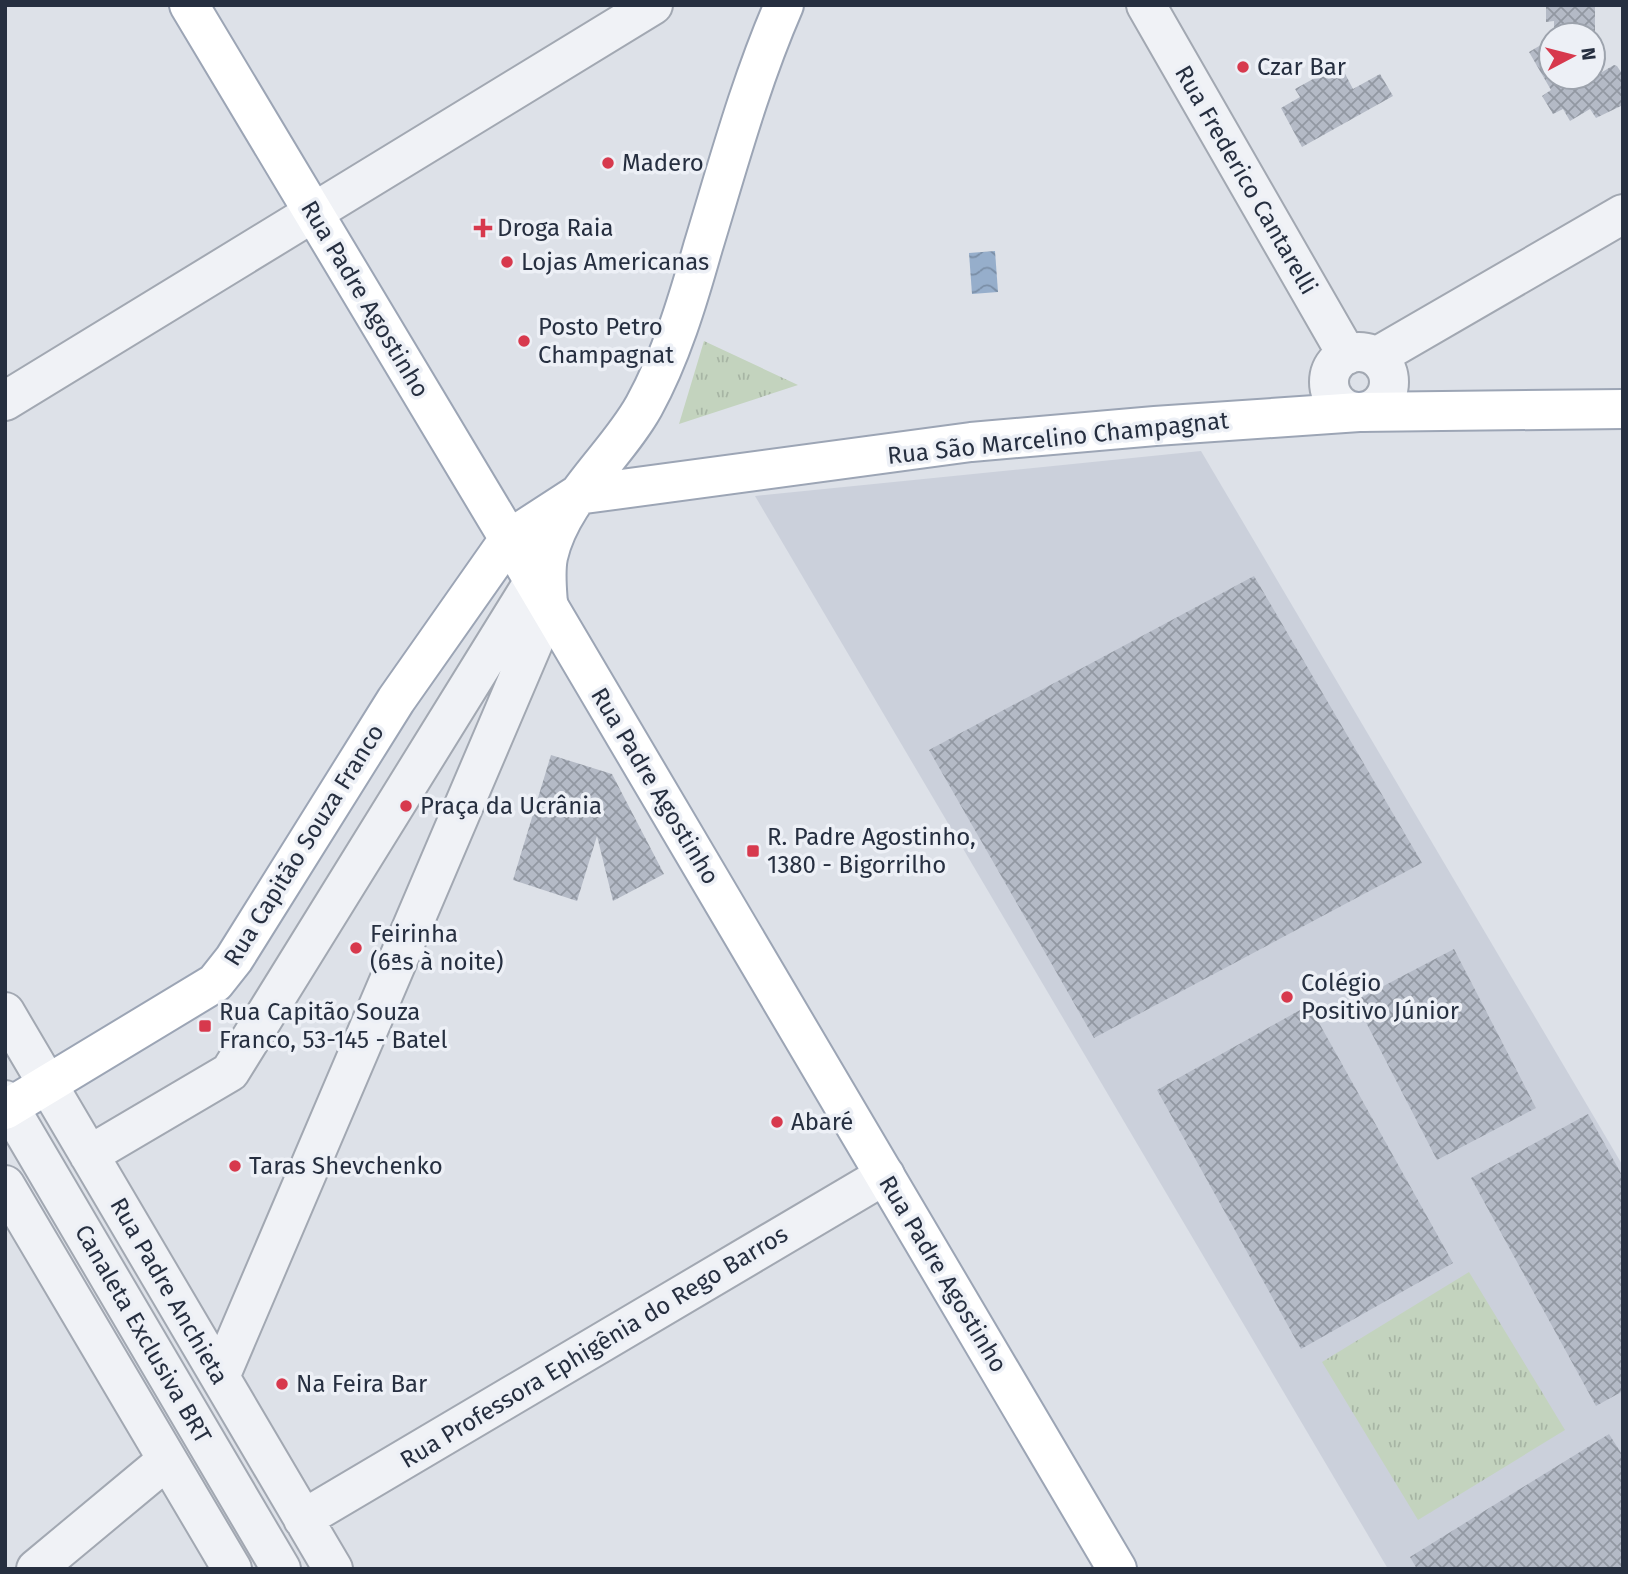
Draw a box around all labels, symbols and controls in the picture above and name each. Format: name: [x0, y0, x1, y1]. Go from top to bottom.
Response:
north arrow: [1537, 21, 1607, 91]
text: N: [1576, 46, 1601, 62]
place label: Czar Bar: [1257, 53, 1347, 81]
marker: Czar Bar: [1235, 59, 1251, 75]
street label: Rua Frederico Cantarelli: [1169, 61, 1323, 299]
place label: Madero: [622, 149, 704, 177]
marker: Madero: [600, 155, 616, 171]
street label: Rua Padre Agostinho: [295, 196, 435, 402]
place label: Droga Raia: [497, 214, 614, 242]
marker: Droga Raia: [475, 220, 491, 236]
place label: Lojas Americanas: [521, 248, 709, 276]
marker: Lojas Americanas: [499, 254, 515, 270]
place label: Posto Petro Champagnat: [538, 313, 674, 369]
marker: Posto Petro Champagnat: [516, 333, 532, 349]
street label: Rua São Marcelino Champagnat: [886, 406, 1230, 470]
street label: Rua Padre Agostinho: [585, 683, 725, 889]
street label: Rua Capitão Souza Franco: [218, 719, 390, 971]
place label: Praça da Ucrânia: [420, 792, 602, 820]
marker: Praça da Ucrânia: [398, 798, 414, 814]
place label: R. Padre Agostinho, 1380 - Bigorrilho: [767, 823, 976, 879]
marker: R. Padre Agostinho, 1380 - Bigorrilho: [745, 843, 761, 859]
place label: Feirinha (6ªs à noite): [370, 920, 504, 976]
marker: Feirinha (6ªs à noite): [348, 940, 364, 956]
place label: Colégio Positivo Júnior: [1301, 969, 1460, 1025]
marker: Colégio Positivo Júnior: [1279, 989, 1295, 1005]
place label: Rua Capitão Souza Franco, 53-145 - Batel: [219, 998, 448, 1054]
marker: Rua Capitão Souza Franco, 53-145 - Batel: [197, 1018, 213, 1034]
place label: Abaré: [791, 1108, 853, 1136]
marker: Abaré: [769, 1114, 785, 1130]
place label: Taras Shevchenko: [249, 1152, 443, 1180]
marker: Taras Shevchenko: [227, 1158, 243, 1174]
street label: Rua Padre Agostinho: [873, 1171, 1013, 1377]
street label: Rua Padre Anchieta: [104, 1193, 234, 1389]
street label: Canaleta Exclusiva BRT: [69, 1220, 217, 1449]
street label: Rua Professora Ephigênia do Rego Barros: [395, 1220, 793, 1474]
place label: Na Feira Bar: [296, 1370, 428, 1398]
marker: Na Feira Bar: [274, 1376, 290, 1392]

